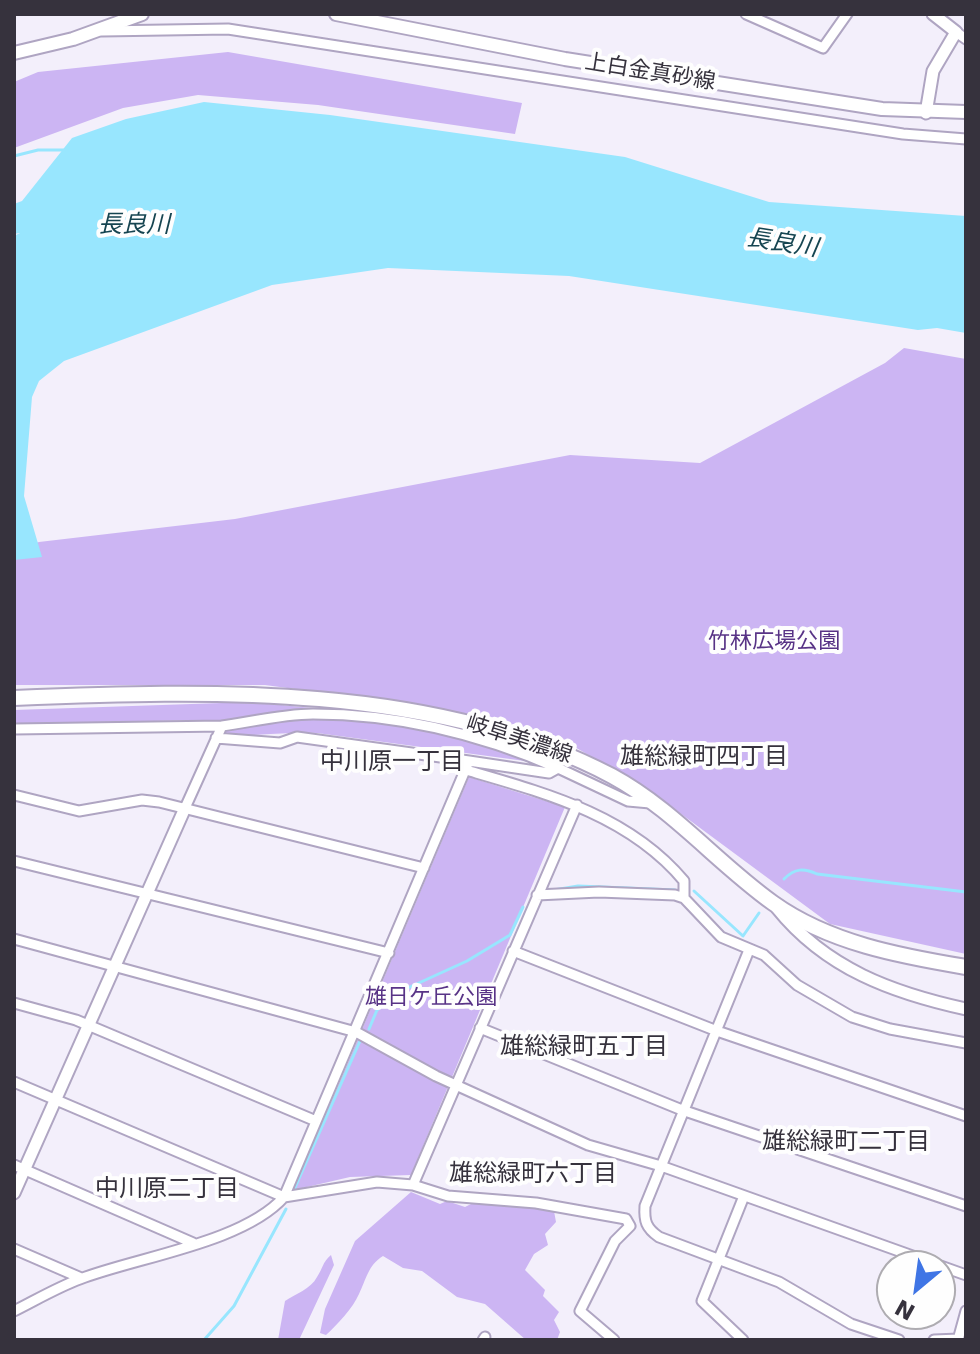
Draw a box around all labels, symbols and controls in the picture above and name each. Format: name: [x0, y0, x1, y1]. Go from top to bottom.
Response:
street label: 上白金真砂線: [583, 50, 717, 96]
water label: 長良川: [98, 212, 170, 240]
water label: 長良川: [744, 224, 820, 264]
park label: 竹林広場公園: [708, 629, 840, 655]
street label: 岐阜美濃線: [463, 710, 575, 770]
district label: 雄総緑町四丁目: [620, 744, 788, 772]
district label: 中川原一丁目: [320, 749, 464, 777]
park label: 雄日ケ丘公園: [365, 985, 497, 1011]
district label: 雄総緑町五丁目: [500, 1034, 668, 1062]
district label: 雄総緑町二丁目: [762, 1129, 930, 1157]
district label: 雄総緑町六丁目: [449, 1161, 617, 1189]
district label: 中川原二丁目: [95, 1176, 239, 1204]
north arrow: [876, 1250, 956, 1330]
text: N: [891, 1294, 919, 1325]

